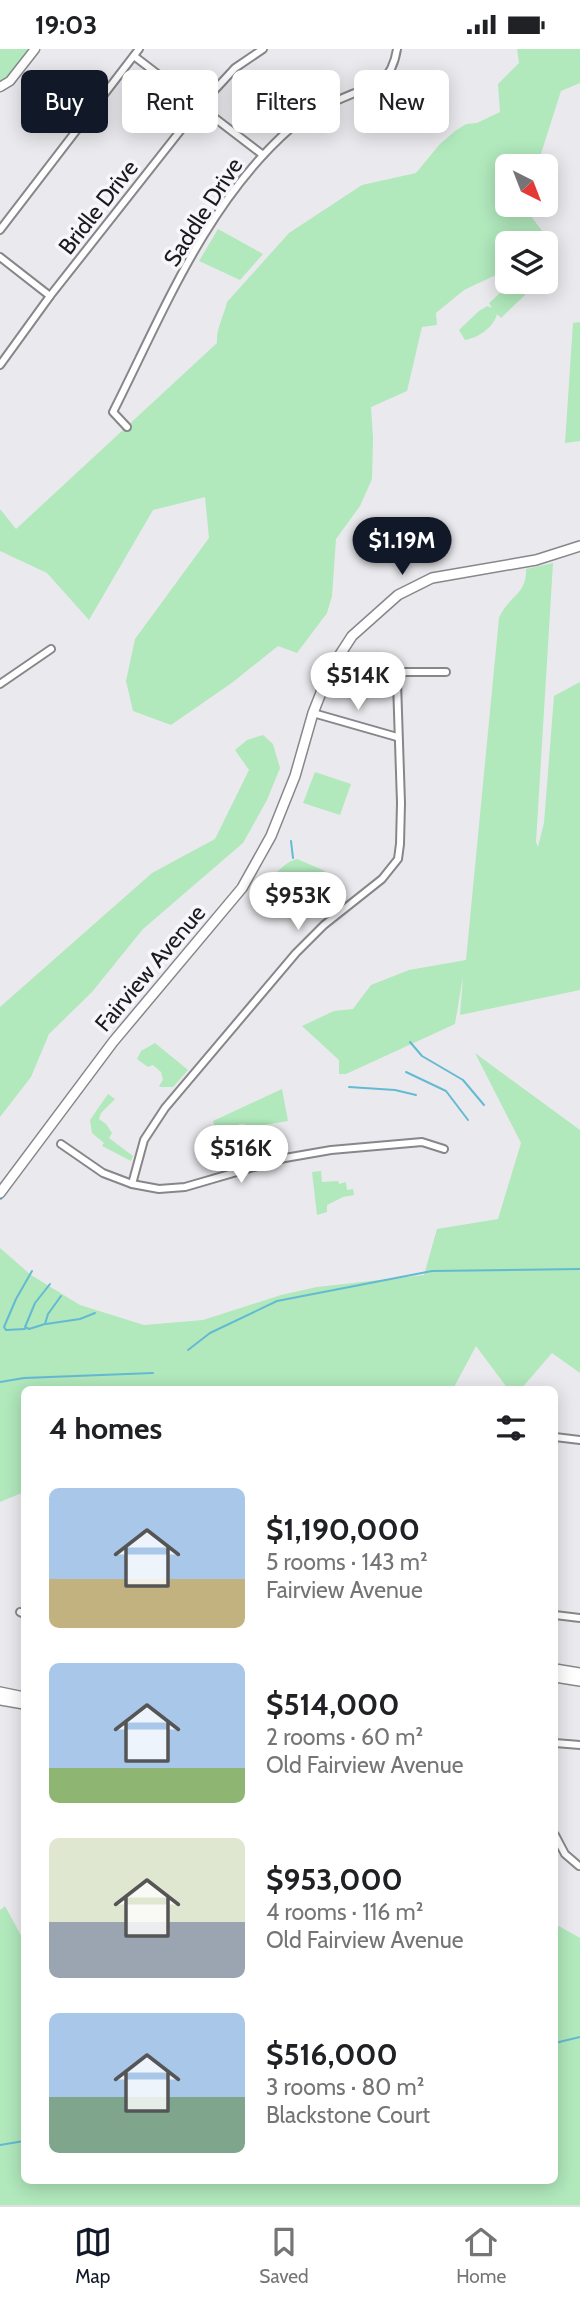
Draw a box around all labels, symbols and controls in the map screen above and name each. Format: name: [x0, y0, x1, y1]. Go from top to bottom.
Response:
text: 19:03: [35, 9, 97, 41]
chip: Buy: [21, 70, 108, 133]
chip: Rent: [122, 70, 218, 133]
chip: Filters: [232, 70, 340, 133]
chip: New: [354, 70, 449, 133]
street label: Saddle Drive: [158, 152, 249, 272]
street label: Bridle Drive: [52, 154, 144, 260]
north arrow: [495, 154, 558, 217]
map controls: [495, 154, 558, 294]
button: layers: [495, 231, 558, 294]
pin: $1.19M: [345, 517, 459, 577]
text: $1.19M: [369, 526, 435, 554]
pin: $514K: [309, 653, 407, 712]
text: $514K: [327, 661, 389, 689]
pin: $953K: [249, 873, 347, 932]
text: $953K: [265, 881, 331, 909]
street label: Fairview Avenue: [89, 899, 211, 1037]
pin: $516K: [192, 1125, 290, 1185]
text: $516K: [210, 1134, 272, 1162]
icon: filters: [492, 1409, 530, 1447]
text: 4 homes: [49, 1410, 162, 1447]
text: $1,190,000: [266, 1511, 420, 1548]
icon: home: [105, 1516, 189, 1600]
text: 5 rooms · 143 m²: [266, 1548, 428, 1576]
text: Fairview Avenue: [266, 1576, 423, 1604]
text: $514,000: [266, 1686, 399, 1723]
icon: home: [105, 1691, 189, 1775]
text: 2 rooms · 60 m²: [266, 1723, 423, 1751]
text: Old Fairview Avenue: [266, 1751, 463, 1779]
text: $953,000: [266, 1861, 403, 1898]
icon: home: [105, 1866, 189, 1950]
text: 4 rooms · 116 m²: [266, 1898, 423, 1926]
text: Old Fairview Avenue: [266, 1926, 463, 1954]
text: $516,000: [266, 2036, 398, 2073]
icon: home: [105, 2041, 189, 2125]
text: 3 rooms · 80 m²: [266, 2073, 424, 2101]
text: Blackstone Court: [266, 2101, 430, 2129]
tab: Map: [74, 2223, 112, 2288]
tab: Saved: [259, 2223, 309, 2288]
tab: Home: [456, 2223, 506, 2288]

